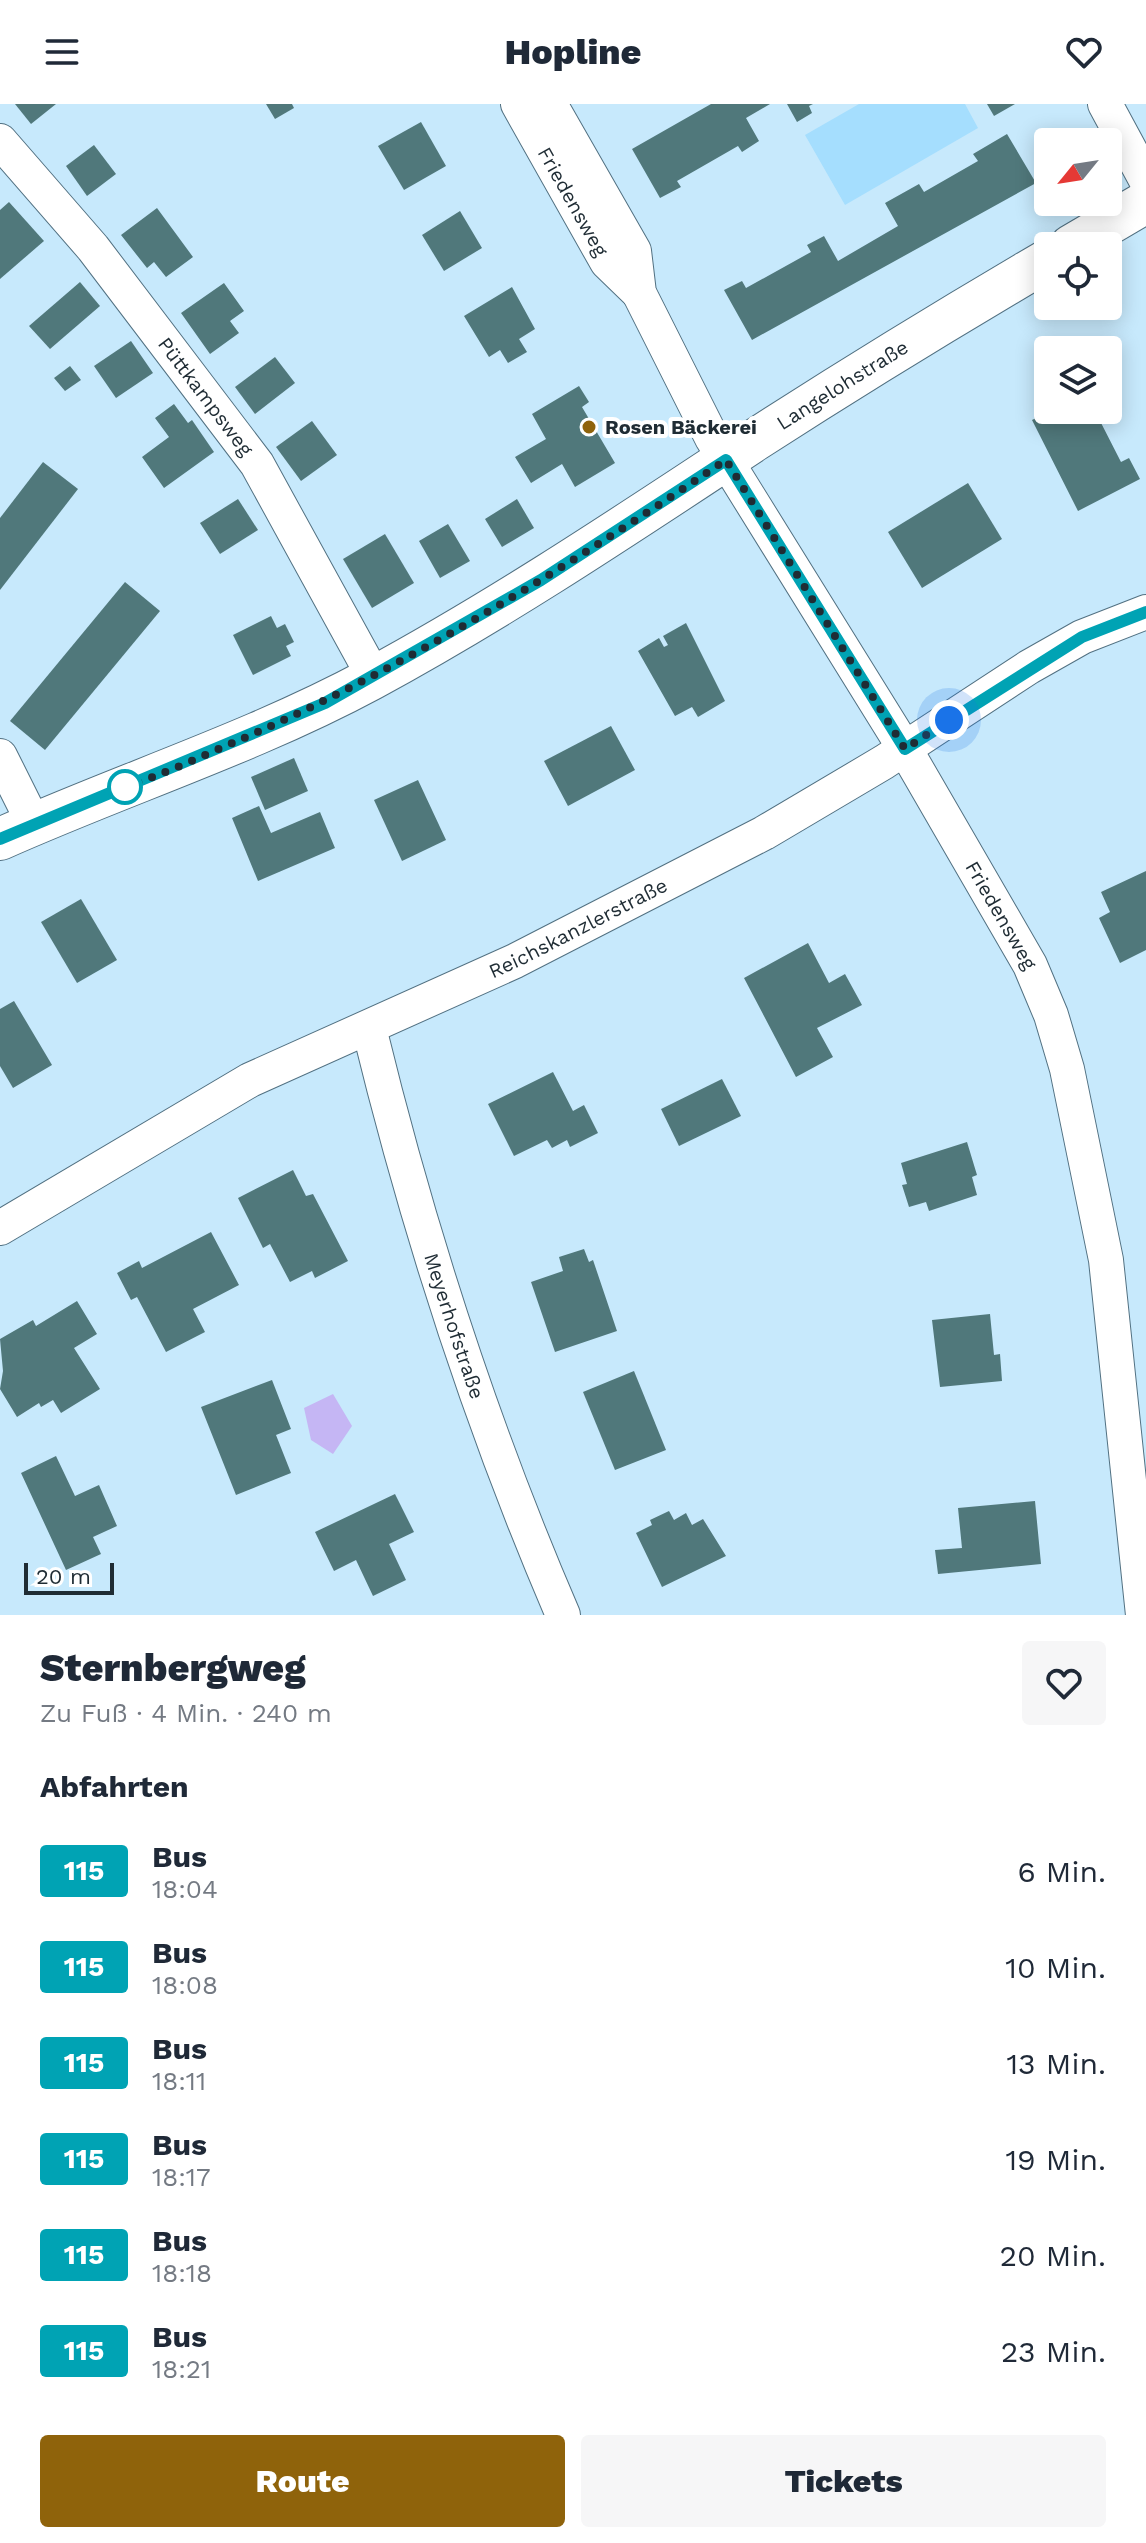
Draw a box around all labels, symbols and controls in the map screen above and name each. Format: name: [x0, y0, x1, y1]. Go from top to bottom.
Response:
icon: menu: [40, 30, 84, 74]
icon: heart: [1062, 30, 1106, 74]
text: Hopline: [505, 31, 641, 73]
north arrow: [1034, 128, 1122, 216]
map controls: [1034, 128, 1122, 424]
street label: Friedensweg: [533, 143, 613, 261]
button: locate: [1034, 232, 1122, 320]
street label: Püttkampsweg: [153, 332, 259, 461]
street label: Langelohstraße: [772, 335, 912, 435]
button: layers: [1034, 336, 1122, 424]
place label: Rosen Bäckerei: [605, 415, 757, 439]
marker: Rosen Bäckerei: [580, 418, 598, 436]
your location: [929, 700, 969, 740]
unlabelled marker: [108, 770, 142, 804]
street label: Friedensweg: [960, 857, 1042, 974]
street label: Reichskanzlerstraße: [485, 873, 671, 983]
street label: Meyerhofstraße: [419, 1250, 490, 1402]
scale bar: [24, 1559, 114, 1595]
text: 20 m: [36, 1564, 91, 1589]
button: heart: [1022, 1641, 1106, 1725]
text: Sternbergweg: [40, 1646, 306, 1690]
text: Zu Fuß · 4 Min. · 240 m: [40, 1698, 332, 1728]
text: Abfahrten: [40, 1769, 189, 1804]
text: Bus: [152, 1839, 207, 1874]
text: 115: [64, 1854, 104, 1887]
text: 6 Min.: [1017, 1854, 1106, 1889]
text: 18:04: [152, 1874, 218, 1904]
text: Bus: [152, 1935, 207, 1970]
text: 115: [64, 1950, 104, 1983]
text: 10 Min.: [1005, 1950, 1106, 1985]
text: 18:08: [152, 1970, 218, 2000]
text: Bus: [152, 2031, 207, 2066]
text: 115: [64, 2046, 104, 2079]
text: 13 Min.: [1006, 2046, 1106, 2081]
text: 18:11: [152, 2066, 206, 2096]
text: Bus: [152, 2127, 207, 2162]
text: 115: [64, 2142, 104, 2175]
text: 19 Min.: [1005, 2142, 1106, 2177]
text: 18:17: [152, 2162, 211, 2192]
text: Bus: [152, 2223, 207, 2258]
text: 115: [64, 2238, 104, 2271]
text: 20 Min.: [999, 2238, 1106, 2273]
text: 18:18: [152, 2258, 212, 2288]
text: Bus: [152, 2319, 207, 2354]
text: 115: [64, 2334, 104, 2367]
text: 23 Min.: [1001, 2334, 1106, 2369]
text: 18:21: [152, 2354, 211, 2384]
button: Route: [40, 2435, 565, 2527]
button: Tickets: [581, 2435, 1106, 2527]

